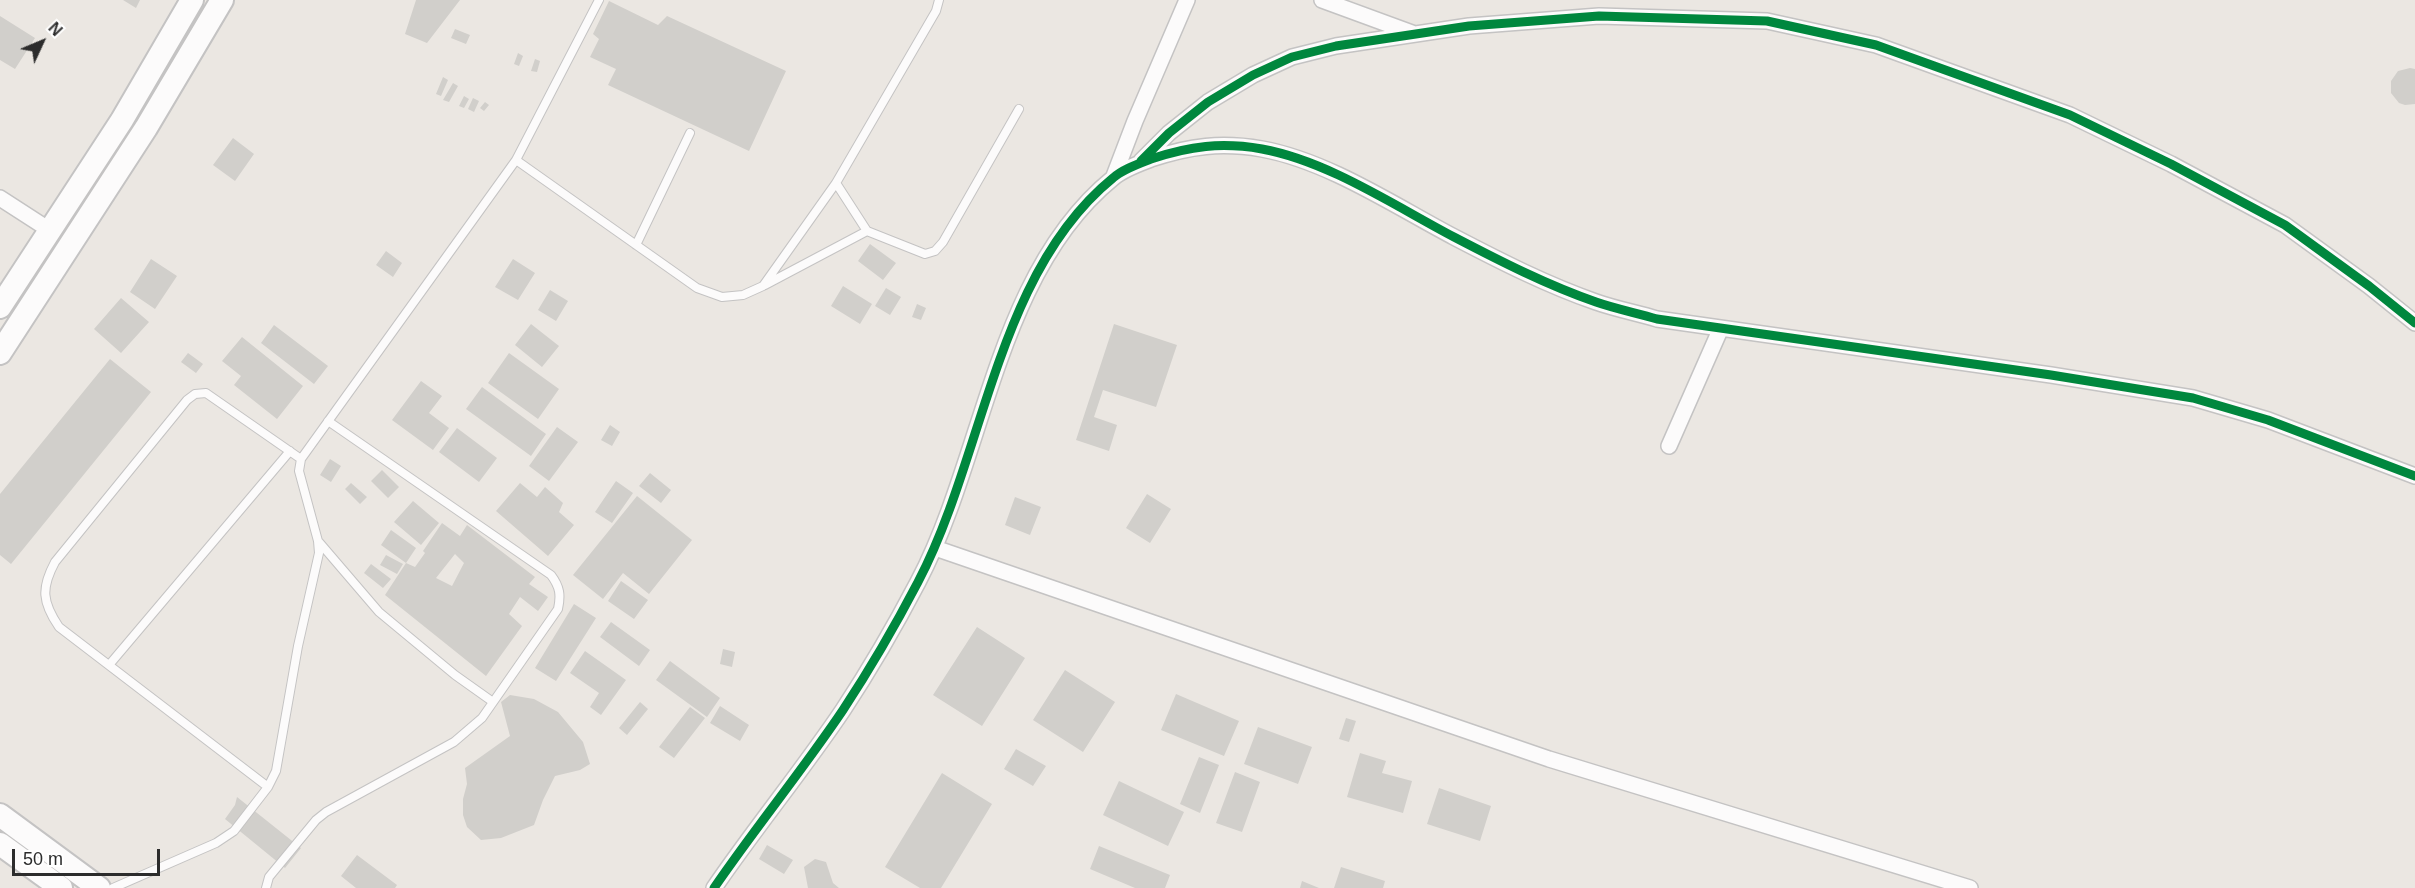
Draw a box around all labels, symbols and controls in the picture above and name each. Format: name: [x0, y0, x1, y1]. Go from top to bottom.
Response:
north arrow: [12, 12, 72, 72]
text: N: [45, 19, 65, 39]
scale bar: [15, 837, 164, 875]
text: 50 m: [23, 849, 63, 869]

